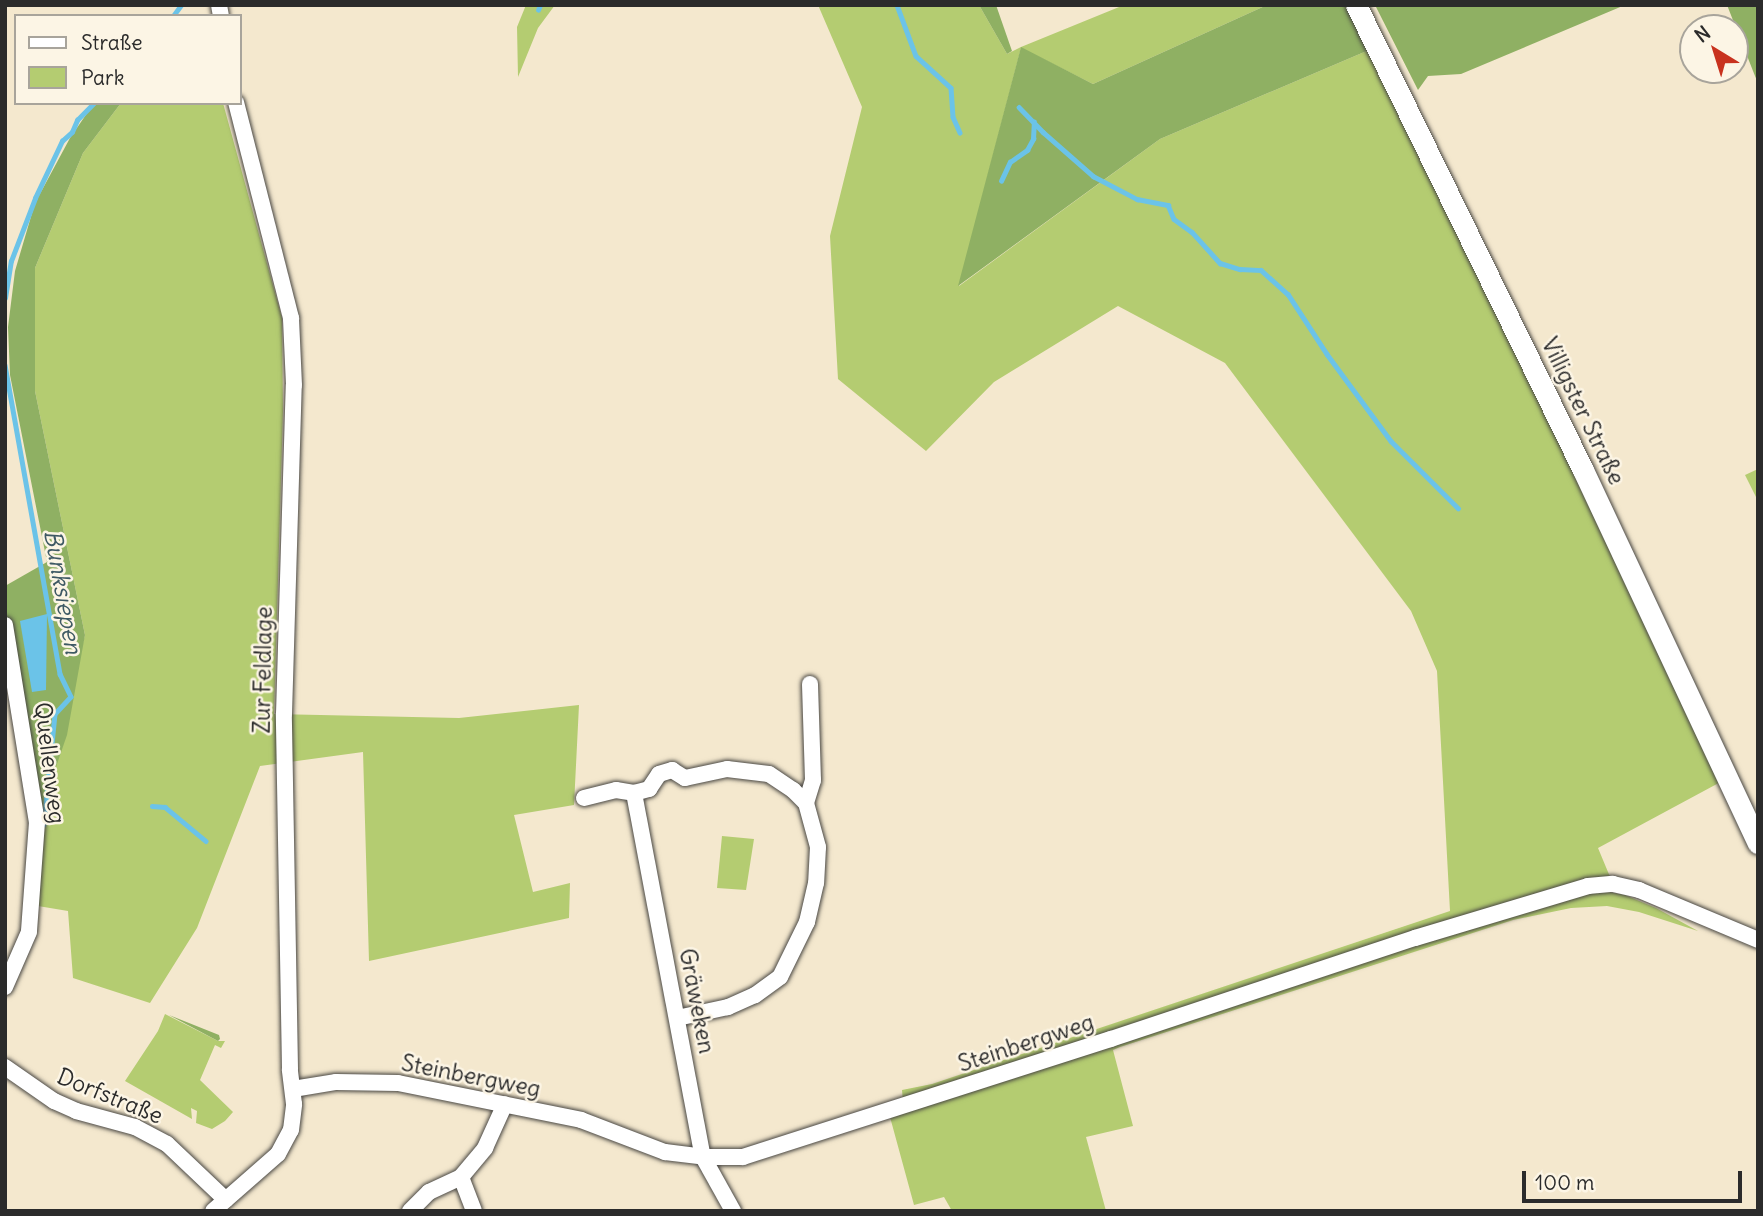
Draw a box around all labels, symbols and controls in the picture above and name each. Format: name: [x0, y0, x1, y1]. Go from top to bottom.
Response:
legend: [14, 14, 242, 105]
north arrow: [1679, 14, 1749, 84]
text: N: [1690, 21, 1715, 48]
text: Straße: [81, 29, 142, 56]
text: Park: [81, 64, 124, 91]
street label: Villigster Straße: [1535, 333, 1631, 489]
water label: Bunksiepen: [38, 528, 88, 656]
street label: Zur Feldlage: [248, 606, 278, 734]
street label: Quellenweg: [29, 701, 71, 825]
street label: Gräweken: [673, 946, 721, 1056]
street label: Steinbergweg: [955, 1008, 1097, 1078]
street label: Steinbergweg: [399, 1049, 543, 1103]
street label: Dorfstraße: [53, 1062, 167, 1130]
scale bar: [1525, 1156, 1746, 1200]
text: 100 m: [1535, 1169, 1594, 1196]

